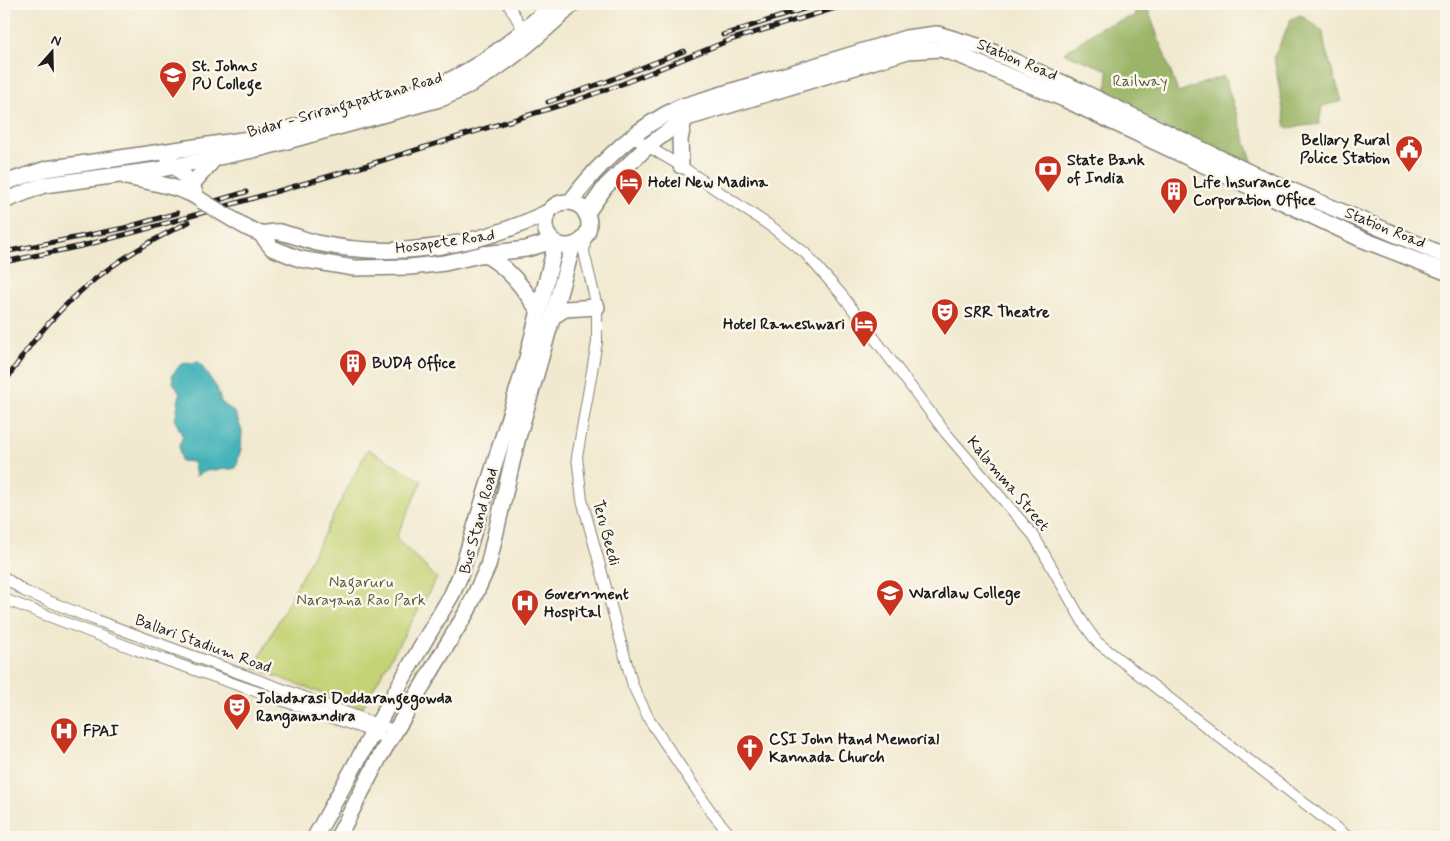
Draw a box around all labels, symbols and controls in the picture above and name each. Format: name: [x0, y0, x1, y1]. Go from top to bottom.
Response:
north arrow: [28, 28, 78, 78]
text: N: [49, 31, 64, 51]
street label: Station Road: [974, 34, 1060, 86]
place label: St. Johns PU College: [192, 56, 262, 97]
school or university icon: St. Johns PU College: [158, 60, 188, 99]
street label: Bidar - Srirangapattana Road: [245, 67, 445, 144]
park label: Railway: [1113, 71, 1168, 92]
place label: Bellary Rural Police Station: [1300, 130, 1390, 169]
public building icon: Bellary Rural Police Station: [1394, 134, 1424, 173]
place label: State Bank of India: [1067, 150, 1145, 189]
bank icon: State Bank of India: [1033, 154, 1063, 193]
hotel icon: Hotel New Madina: [614, 167, 644, 206]
place label: Hotel New Madina: [648, 172, 768, 193]
place label: Life Insurance Corporation Office: [1193, 172, 1316, 211]
building icon: Life Insurance Corporation Office: [1159, 176, 1189, 215]
street label: Station Road: [1341, 202, 1429, 254]
street label: Hosapete Road: [394, 225, 496, 259]
theatre icon: SRR Theatre: [930, 297, 960, 336]
place label: SRR Theatre: [964, 302, 1050, 323]
hotel icon: Hotel Rameshwari: [849, 309, 879, 348]
place label: Hotel Rameshwari: [723, 314, 845, 335]
building icon: BUDA Office: [338, 348, 368, 387]
place label: BUDA Office: [372, 353, 456, 374]
street label: Kalamma Street: [962, 432, 1054, 536]
street label: Bus Stand Road: [455, 466, 503, 576]
street label: Teru Beedi: [587, 498, 625, 568]
park label: Nagaruru Narayana Rao Park: [296, 572, 426, 611]
school or university icon: Wardlaw College: [875, 578, 905, 617]
place label: Wardlaw College: [908, 583, 1021, 606]
place label: Government Hospital: [544, 584, 629, 623]
hospital icon: Government Hospital: [510, 588, 540, 627]
street label: Ballari Stadium Road: [132, 610, 274, 678]
place label: Joladarasi Doddarangegowda Rangamandira: [256, 688, 453, 729]
theatre icon: Joladarasi Doddarangegowda Rangamandira: [222, 692, 252, 731]
hospital icon: FPAI: [49, 716, 79, 755]
place label: FPAI: [83, 721, 120, 742]
place label: CSI John Hand Memorial Kannada Church: [769, 729, 939, 768]
church icon: CSI John Hand Memorial Kannada Church: [735, 733, 765, 772]

